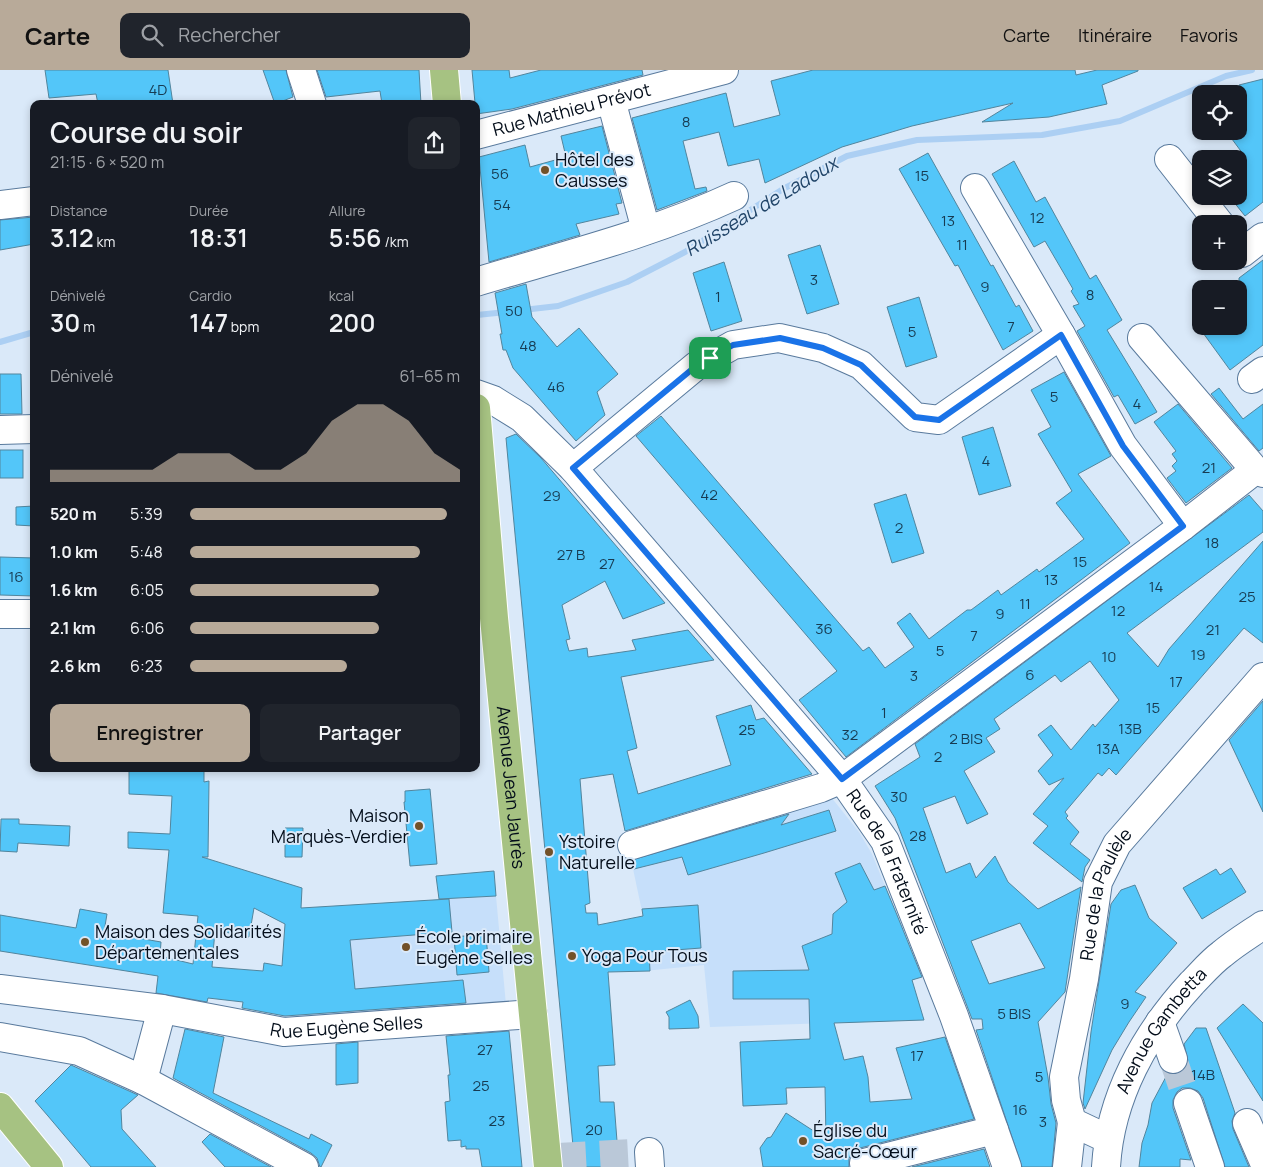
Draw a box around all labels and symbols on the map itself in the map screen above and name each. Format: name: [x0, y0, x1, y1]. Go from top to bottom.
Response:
street label: Rue Mathieu Prévot: [490, 77, 653, 141]
house number: 4D: [149, 79, 167, 100]
house number: 8: [682, 111, 690, 132]
place label: Hôtel des Causses: [555, 147, 634, 192]
water label: Ruisseau de Ladoux: [680, 148, 845, 262]
house number: 56: [491, 163, 509, 184]
marker: Hôtel des Causses: [539, 164, 551, 176]
house number: 15: [915, 165, 929, 186]
house number: 54: [493, 194, 511, 215]
house number: 12: [1030, 207, 1044, 228]
house number: 13: [941, 210, 955, 231]
house number: 11: [956, 234, 968, 255]
house number: 3: [810, 269, 818, 290]
house number: 9: [980, 276, 990, 297]
house number: 8: [1086, 284, 1094, 305]
house number: 1: [715, 286, 721, 307]
house number: 50: [505, 300, 523, 321]
house number: 7: [1007, 316, 1015, 337]
house number: 5: [908, 321, 916, 342]
house number: 48: [519, 335, 537, 356]
pin: [689, 337, 731, 379]
house number: 46: [547, 376, 565, 397]
house number: 5: [1050, 386, 1058, 407]
house number: 4: [1133, 393, 1142, 414]
house number: 4: [982, 450, 991, 471]
house number: 21: [1202, 457, 1216, 478]
house number: 42: [700, 484, 718, 505]
house number: 29: [543, 485, 561, 506]
house number: 2: [895, 517, 903, 538]
house number: 18: [1205, 532, 1219, 553]
house number: 27 B: [557, 544, 585, 565]
house number: 15: [1073, 551, 1087, 572]
house number: 27: [599, 553, 615, 574]
house number: 16: [8, 566, 24, 587]
house number: 13: [1044, 569, 1058, 590]
house number: 14: [1149, 576, 1163, 597]
house number: 25: [1238, 586, 1256, 607]
house number: 11: [1019, 593, 1031, 614]
house number: 12: [1111, 600, 1125, 621]
house number: 9: [995, 603, 1005, 624]
house number: 36: [815, 618, 833, 639]
house number: 21: [1206, 619, 1220, 640]
house number: 7: [970, 625, 978, 646]
house number: 5: [936, 640, 944, 661]
house number: 19: [1190, 644, 1206, 665]
house number: 10: [1102, 646, 1117, 667]
house number: 6: [1025, 664, 1035, 685]
house number: 3: [910, 665, 918, 686]
house number: 17: [1169, 671, 1183, 692]
house number: 15: [1146, 697, 1160, 718]
house number: 1: [881, 702, 887, 723]
street label: Avenue Jean Jaurès: [492, 705, 532, 870]
house number: 13B: [1118, 718, 1142, 739]
house number: 25: [738, 719, 756, 740]
house number: 32: [842, 724, 858, 745]
house number: 2 BIS: [949, 728, 983, 749]
house number: 13A: [1096, 738, 1120, 759]
house number: 2: [934, 746, 942, 767]
street label: Rue de la Fraternité: [841, 784, 934, 938]
house number: 30: [890, 786, 908, 807]
place label: Maison Marquès-Verdier: [271, 803, 410, 848]
marker: Maison Marquès-Verdier: [413, 820, 425, 832]
street label: Rue de la Paulèle: [1074, 822, 1137, 962]
house number: 28: [909, 825, 927, 846]
place label: Ystoire Naturelle: [559, 829, 635, 874]
marker: Ystoire Naturelle: [543, 846, 555, 858]
place label: Maison des Solidarités Départementales: [95, 919, 282, 964]
place label: École primaire Eugène Selles: [416, 924, 533, 969]
marker: Maison des Solidarités Départementales: [79, 936, 91, 948]
marker: École primaire Eugène Selles: [400, 941, 412, 953]
place label: Yoga Pour Tous: [582, 943, 708, 967]
marker: Yoga Pour Tous: [566, 950, 578, 962]
street label: Avenue Gambetta: [1110, 962, 1212, 1097]
house number: 9: [1120, 993, 1130, 1014]
house number: 5 BIS: [997, 1003, 1031, 1024]
street label: Rue Eugène Selles: [268, 1009, 424, 1043]
house number: 27: [477, 1039, 493, 1060]
house number: 17: [910, 1045, 924, 1066]
house number: 14B: [1191, 1064, 1215, 1085]
house number: 5: [1035, 1066, 1043, 1087]
house number: 25: [472, 1075, 490, 1096]
house number: 16: [1012, 1099, 1028, 1120]
house number: 23: [489, 1110, 505, 1131]
house number: 3: [1039, 1111, 1047, 1132]
place label: Église du Sacré-Cœur: [813, 1118, 918, 1163]
house number: 20: [585, 1119, 603, 1140]
marker: Église du Sacré-Cœur: [797, 1135, 809, 1147]

